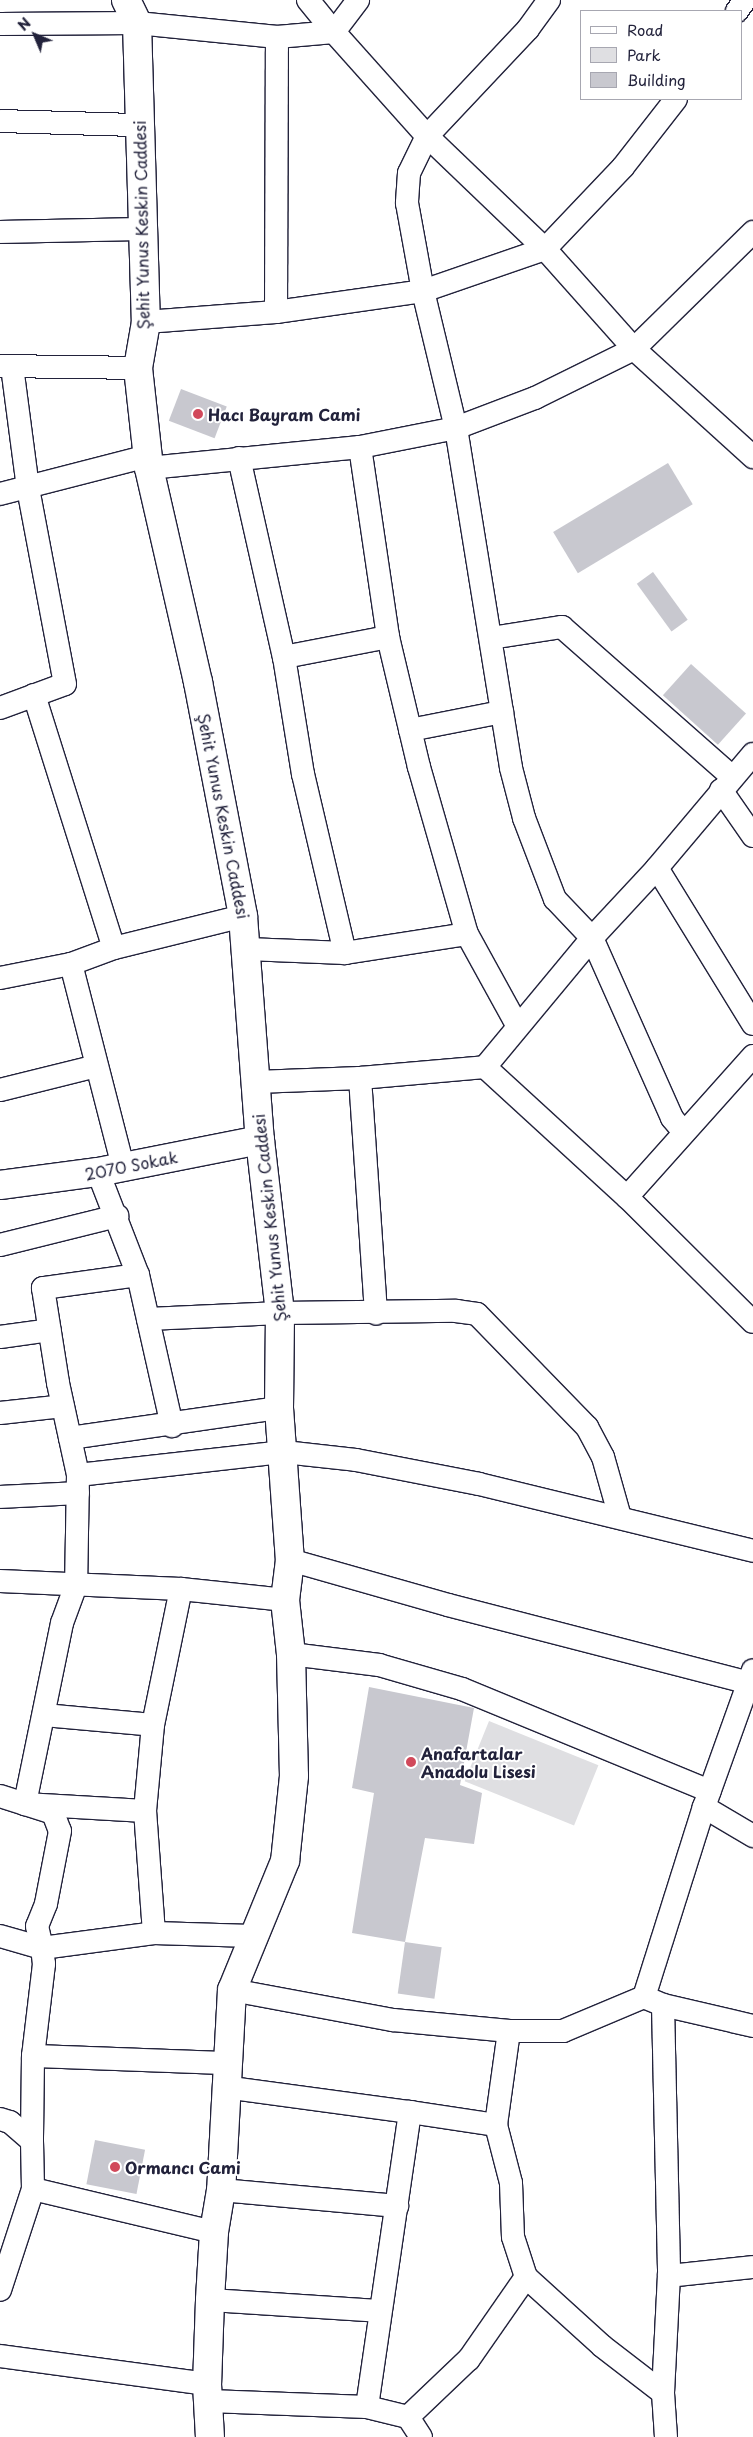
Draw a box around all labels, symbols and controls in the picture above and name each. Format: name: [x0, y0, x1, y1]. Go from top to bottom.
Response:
north arrow: [10, 10, 60, 60]
legend: [580, 10, 743, 100]
text: N: [13, 13, 35, 35]
text: Road: [627, 18, 663, 41]
text: Park: [627, 43, 661, 66]
text: Building: [627, 68, 686, 91]
street label: Şehit Yunus Keskin Caddesi: [130, 120, 152, 330]
place label: Hacı Bayram Cami: [208, 404, 362, 424]
marker: Hacı Bayram Cami: [192, 408, 204, 420]
street label: Şehit Yunus Keskin Caddesi: [195, 711, 253, 921]
street label: Şehit Yunus Keskin Caddesi: [249, 1113, 289, 1323]
street label: 2070 Sokak: [83, 1147, 179, 1183]
place label: Anafartalar Anadolu Lisesi: [421, 1743, 536, 1781]
marker: Anafartalar Anadolu Lisesi: [405, 1756, 417, 1768]
place label: Ormancı Cami: [125, 2157, 242, 2177]
marker: Ormancı Cami: [109, 2161, 121, 2173]

